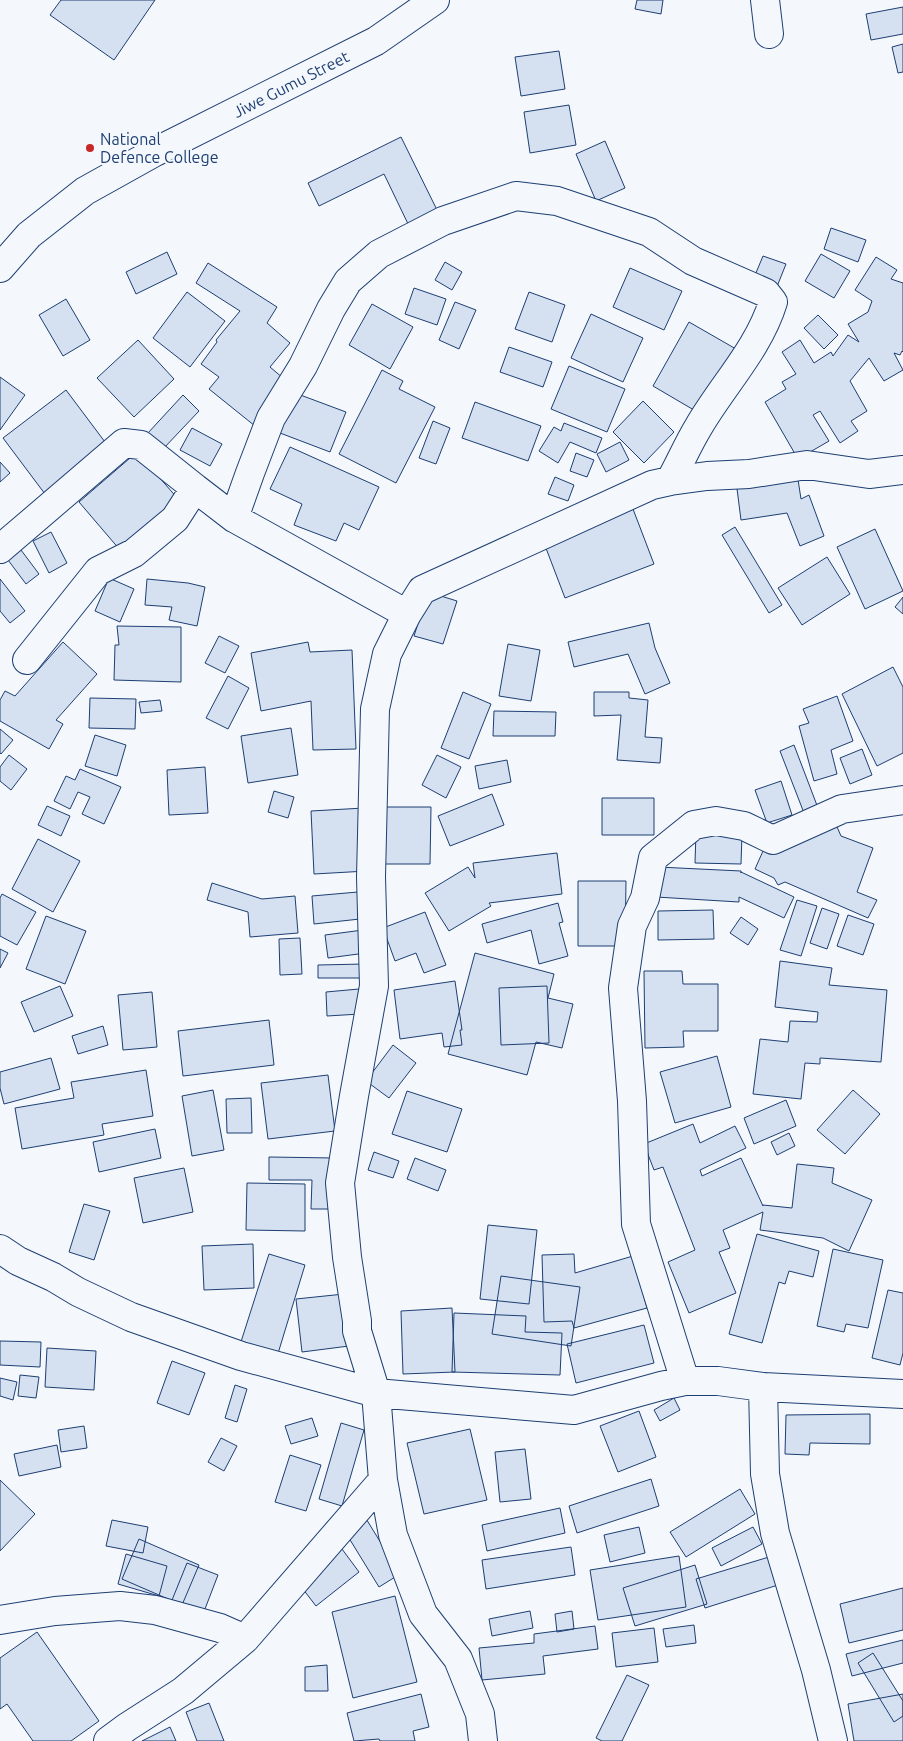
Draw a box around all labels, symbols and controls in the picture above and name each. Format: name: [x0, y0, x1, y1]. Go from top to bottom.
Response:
street label: Jiwe Gumu Street: [230, 47, 353, 121]
place label: National Defence College: [100, 130, 218, 166]
marker: National Defence College: [84, 142, 96, 154]

